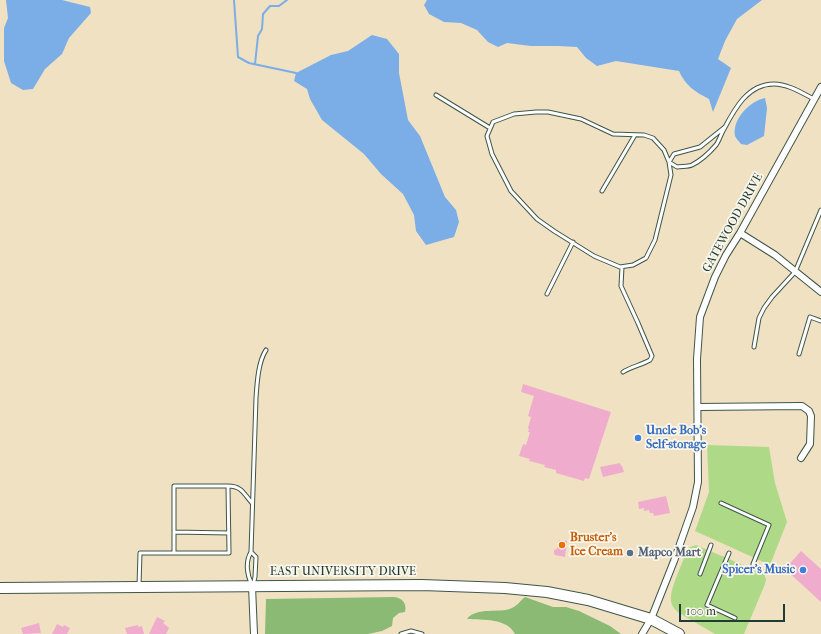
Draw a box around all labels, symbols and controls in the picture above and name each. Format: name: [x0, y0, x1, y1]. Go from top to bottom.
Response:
street label: GATEWOOD DRIVE: [700, 171, 766, 275]
place label: Uncle Bob's Self-storage: [646, 424, 706, 452]
marker: Uncle Bob's Self-storage: [633, 433, 643, 443]
place label: Bruster's Ice Cream: [570, 531, 623, 559]
marker: Bruster's Ice Cream: [557, 540, 567, 550]
place label: Mapco Mart: [638, 546, 701, 560]
marker: Mapco Mart: [625, 548, 635, 558]
place label: Spicer's Music: [722, 563, 795, 577]
street label: EAST UNIVERSITY DRIVE: [270, 565, 416, 579]
marker: Spicer's Music: [798, 565, 808, 575]
scale bar: [681, 596, 787, 622]
text: 100 m: [686, 604, 716, 618]

